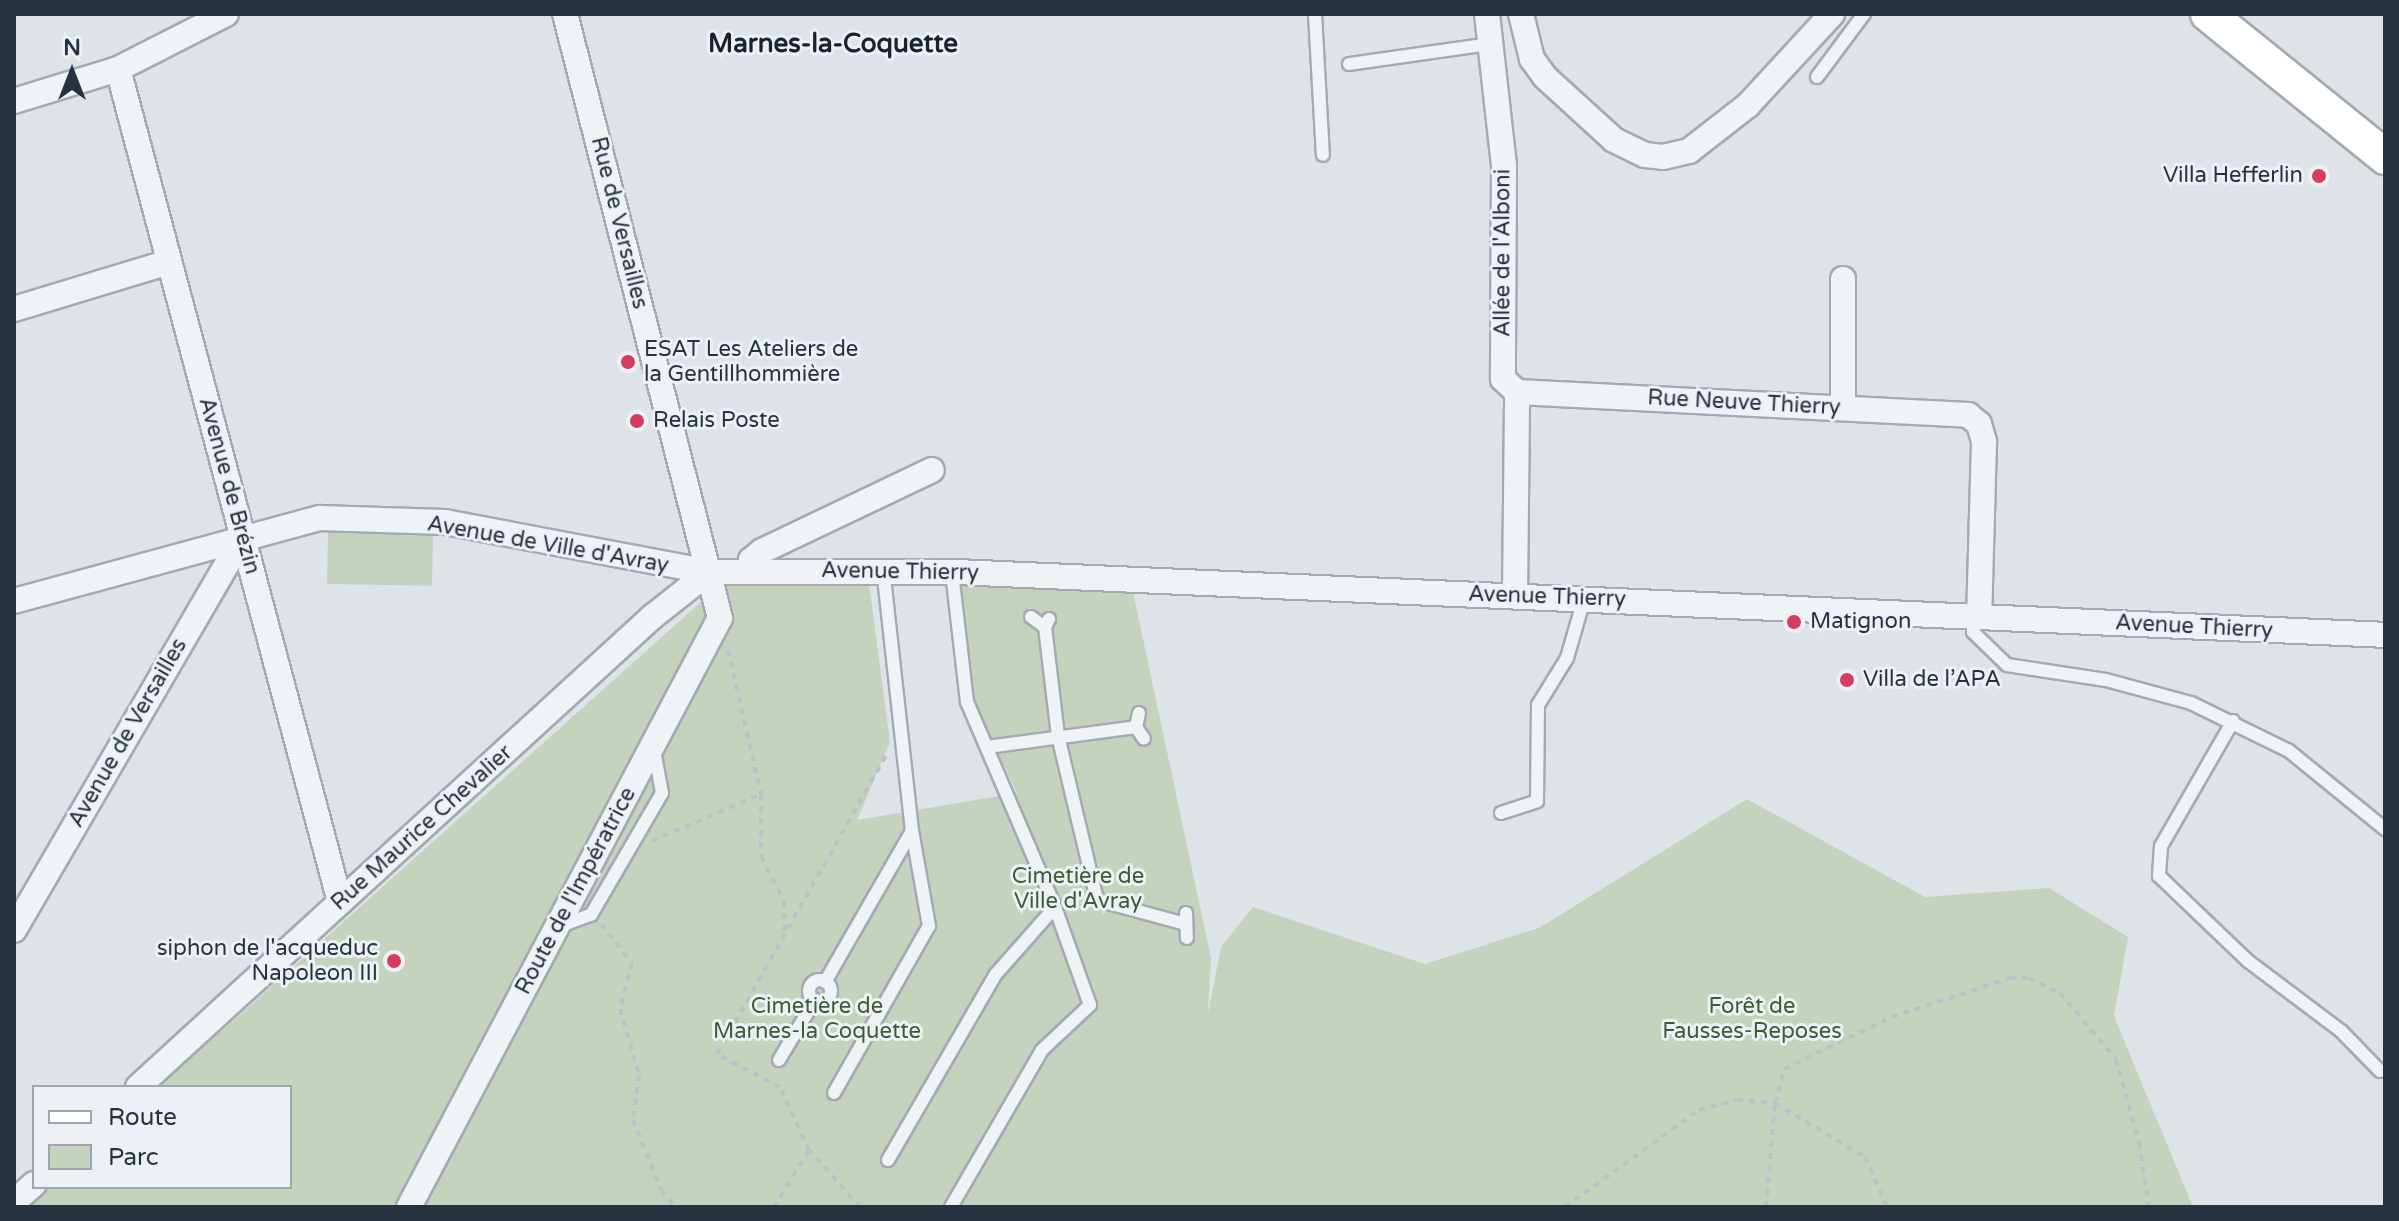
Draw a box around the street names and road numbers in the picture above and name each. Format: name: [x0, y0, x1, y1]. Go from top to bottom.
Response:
street label: Rue de Versailles: [585, 134, 653, 312]
street label: Allée de l'Alboni: [1490, 169, 1516, 337]
street label: Rue Neuve Thierry: [1647, 385, 1841, 421]
street label: Avenue de Brézin: [193, 395, 265, 577]
street label: Avenue de Ville d'Avray: [425, 511, 671, 579]
street label: Avenue Thierry: [821, 557, 979, 587]
street label: Avenue Thierry: [1468, 581, 1626, 613]
street label: Avenue Thierry: [2115, 610, 2273, 644]
street label: Avenue de Versailles: [63, 634, 193, 832]
street label: Rue Maurice Chevalier: [326, 740, 518, 916]
street label: Route de l'Impératrice: [510, 783, 642, 999]

